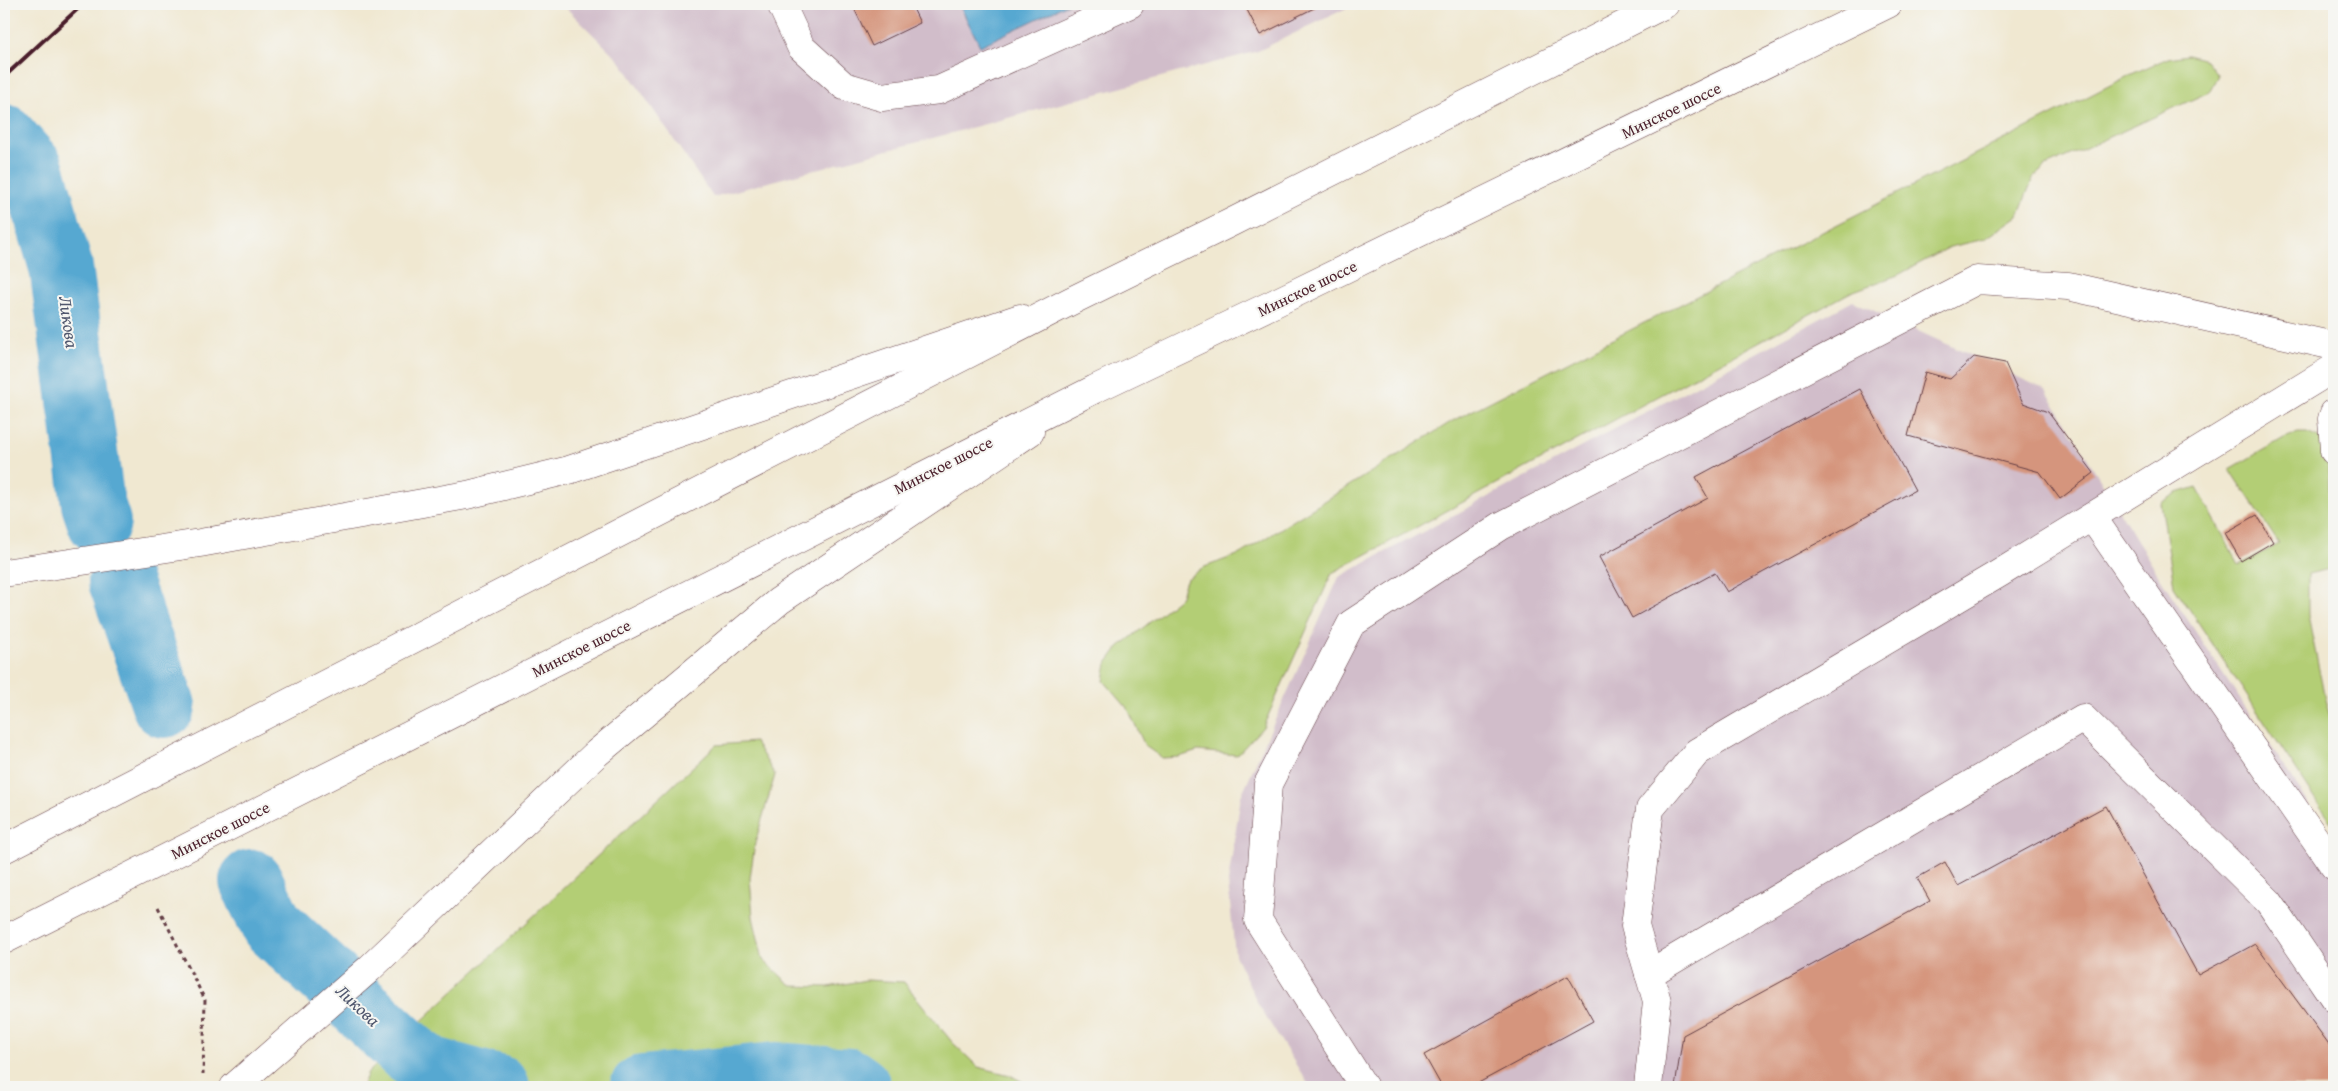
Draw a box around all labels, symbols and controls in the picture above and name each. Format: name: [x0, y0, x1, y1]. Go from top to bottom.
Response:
street label: Минское шоссе: [1617, 76, 1725, 144]
street label: Минское шоссе: [1253, 254, 1361, 322]
water label: Ликова: [52, 294, 86, 350]
street label: Минское шоссе: [889, 430, 997, 500]
street label: Минское шоссе: [527, 613, 635, 683]
street label: Минское шоссе: [166, 795, 274, 865]
water label: Ликова: [330, 977, 387, 1033]

